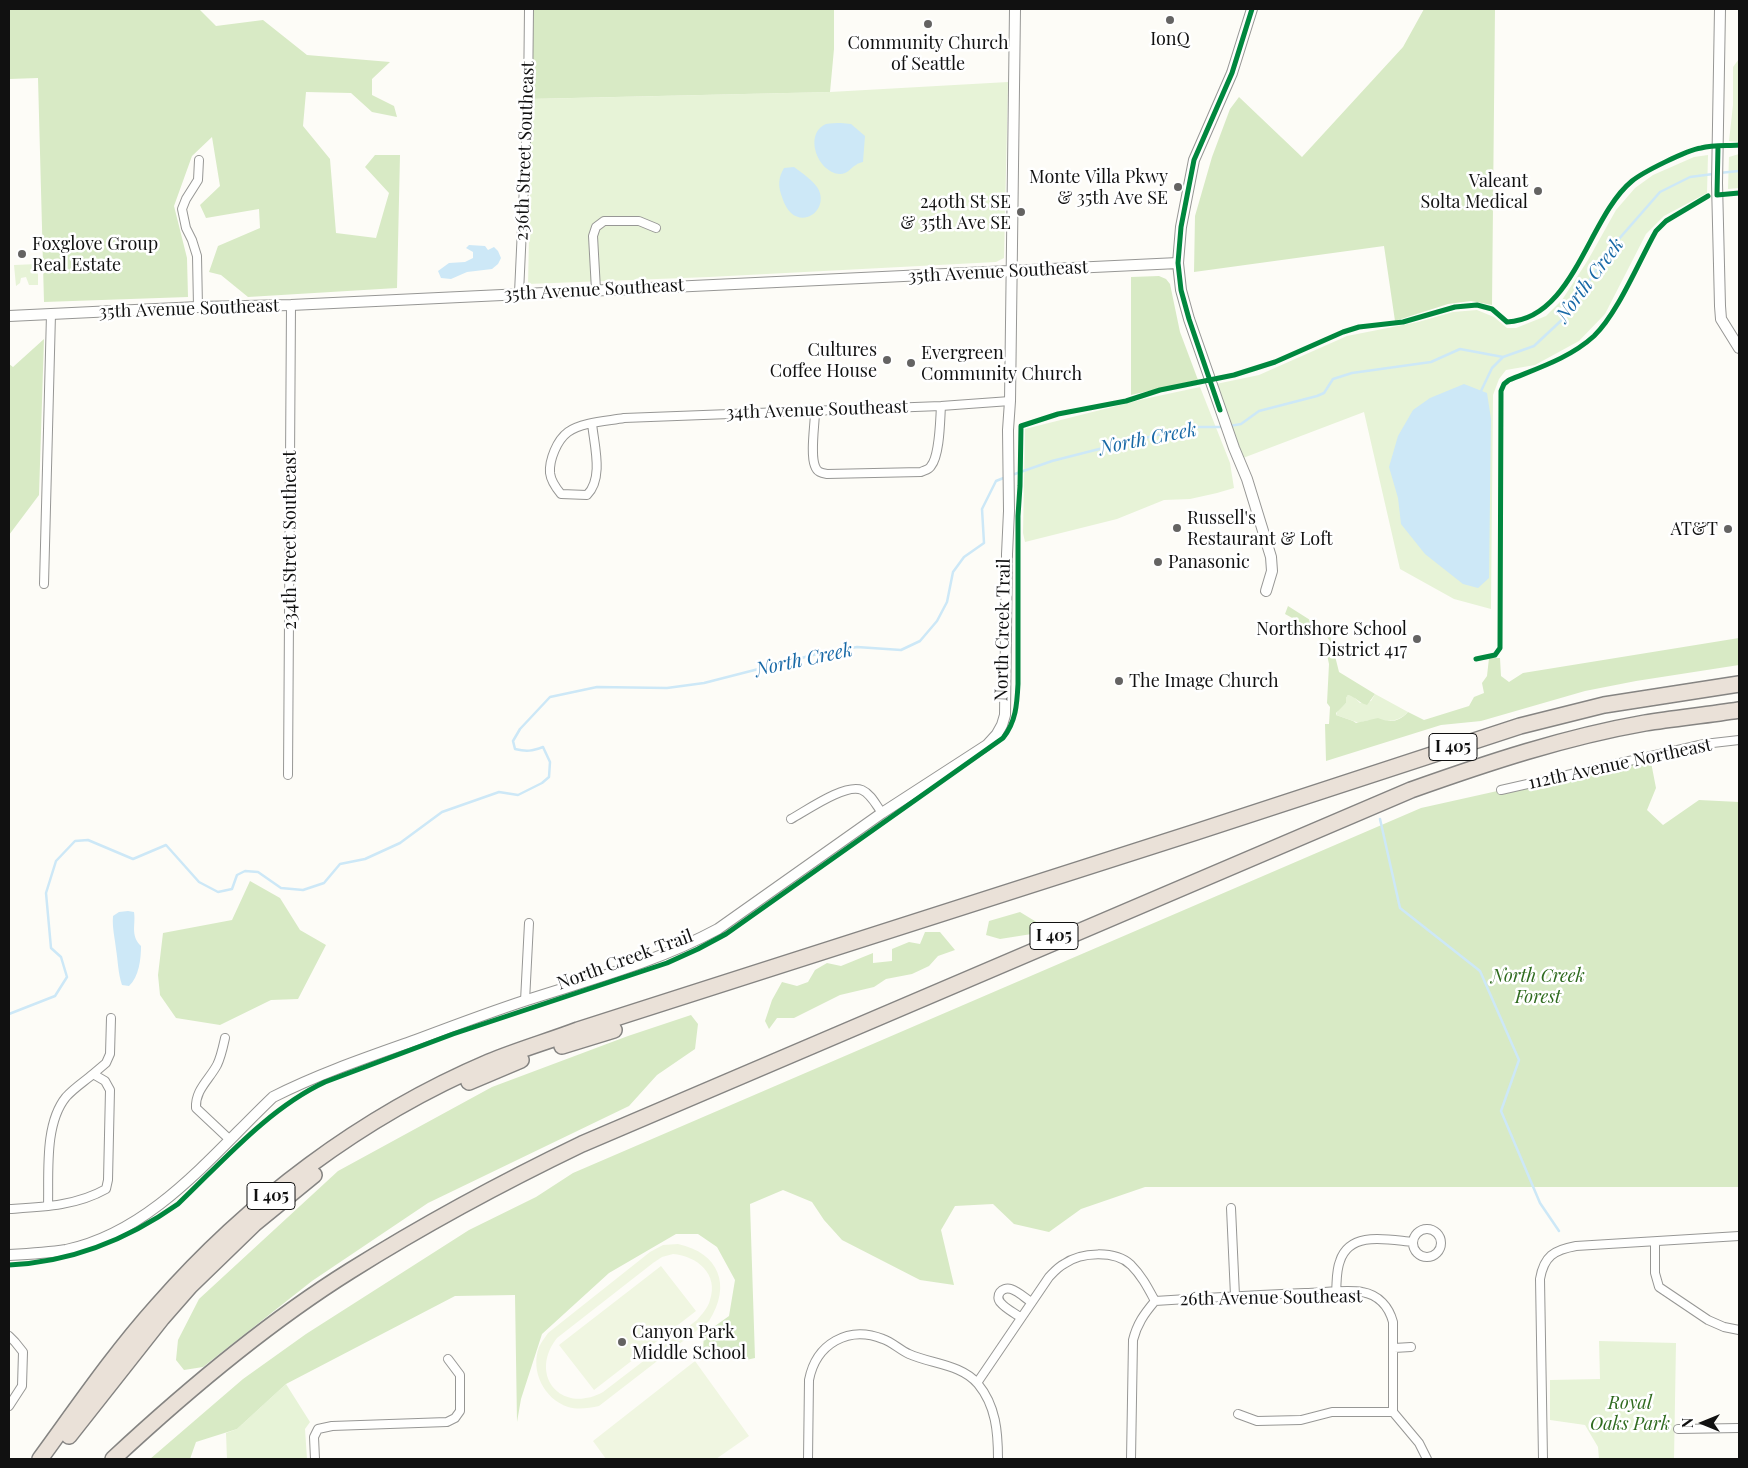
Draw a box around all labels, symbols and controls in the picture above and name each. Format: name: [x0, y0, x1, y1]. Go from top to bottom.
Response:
marker: IonQ: [1164, 14, 1176, 26]
marker: Community Church of Seattle: [922, 18, 934, 30]
place label: IonQ: [1150, 28, 1190, 50]
place label: Community Church of Seattle: [847, 32, 1009, 74]
street label: 236th Street Southeast: [511, 61, 539, 241]
place label: Monte Villa Pkwy & 35th Ave SE: [1029, 166, 1168, 208]
place label: Valeant Solta Medical: [1421, 170, 1528, 212]
marker: Monte Villa Pkwy & 35th Ave SE: [1172, 181, 1184, 193]
marker: Valeant Solta Medical: [1532, 185, 1544, 197]
place label: 240th St SE & 35th Ave SE: [900, 191, 1011, 233]
marker: 240th St SE & 35th Ave SE: [1015, 206, 1027, 218]
place label: Foxglove Group Real Estate: [32, 233, 158, 276]
water label: North Creek: [1551, 234, 1629, 326]
marker: Foxglove Group Real Estate: [16, 248, 28, 260]
street label: 35th Avenue Southeast: [907, 256, 1089, 288]
street label: 35th Avenue Southeast: [503, 274, 685, 306]
street label: 35th Avenue Southeast: [98, 295, 280, 323]
place label: Cultures Coffee House: [770, 339, 877, 382]
place label: Evergreen Community Church: [921, 342, 1082, 384]
marker: Cultures Coffee House: [881, 354, 893, 366]
marker: Evergreen Community Church: [905, 357, 917, 369]
street label: 34th Avenue Southeast: [726, 396, 908, 424]
water label: North Creek: [1097, 418, 1199, 460]
street label: 234th Street Southeast: [279, 450, 301, 630]
place label: Russell's Restaurant & Loft: [1187, 507, 1333, 550]
place label: AT&T: [1670, 518, 1718, 540]
marker: Russell's Restaurant & Loft: [1171, 522, 1183, 534]
marker: AT&T: [1722, 523, 1734, 535]
place label: Panasonic: [1168, 551, 1250, 573]
marker: Panasonic: [1152, 556, 1164, 568]
street label: North Creek Trail: [991, 558, 1015, 702]
place label: Northshore School District 417: [1256, 618, 1407, 660]
marker: Northshore School District 417: [1411, 633, 1423, 645]
water label: North Creek: [753, 639, 855, 681]
place label: The Image Church: [1129, 670, 1279, 692]
marker: The Image Church: [1113, 675, 1125, 687]
road number: I 405: [1429, 734, 1477, 760]
street label: 112th Avenue Northeast: [1526, 734, 1714, 794]
road number: I 405: [1030, 922, 1078, 949]
street label: North Creek Trail: [554, 925, 696, 995]
park label: North Creek Forest: [1491, 965, 1585, 1008]
road number: I 405: [247, 1182, 295, 1210]
street label: 26th Avenue Southeast: [1179, 1286, 1363, 1310]
place label: Canyon Park Middle School: [632, 1321, 746, 1364]
marker: Canyon Park Middle School: [616, 1336, 628, 1348]
park label: Royal Oaks Park: [1590, 1392, 1670, 1435]
north arrow: [1678, 1398, 1728, 1448]
text: N: [1678, 1418, 1697, 1428]

